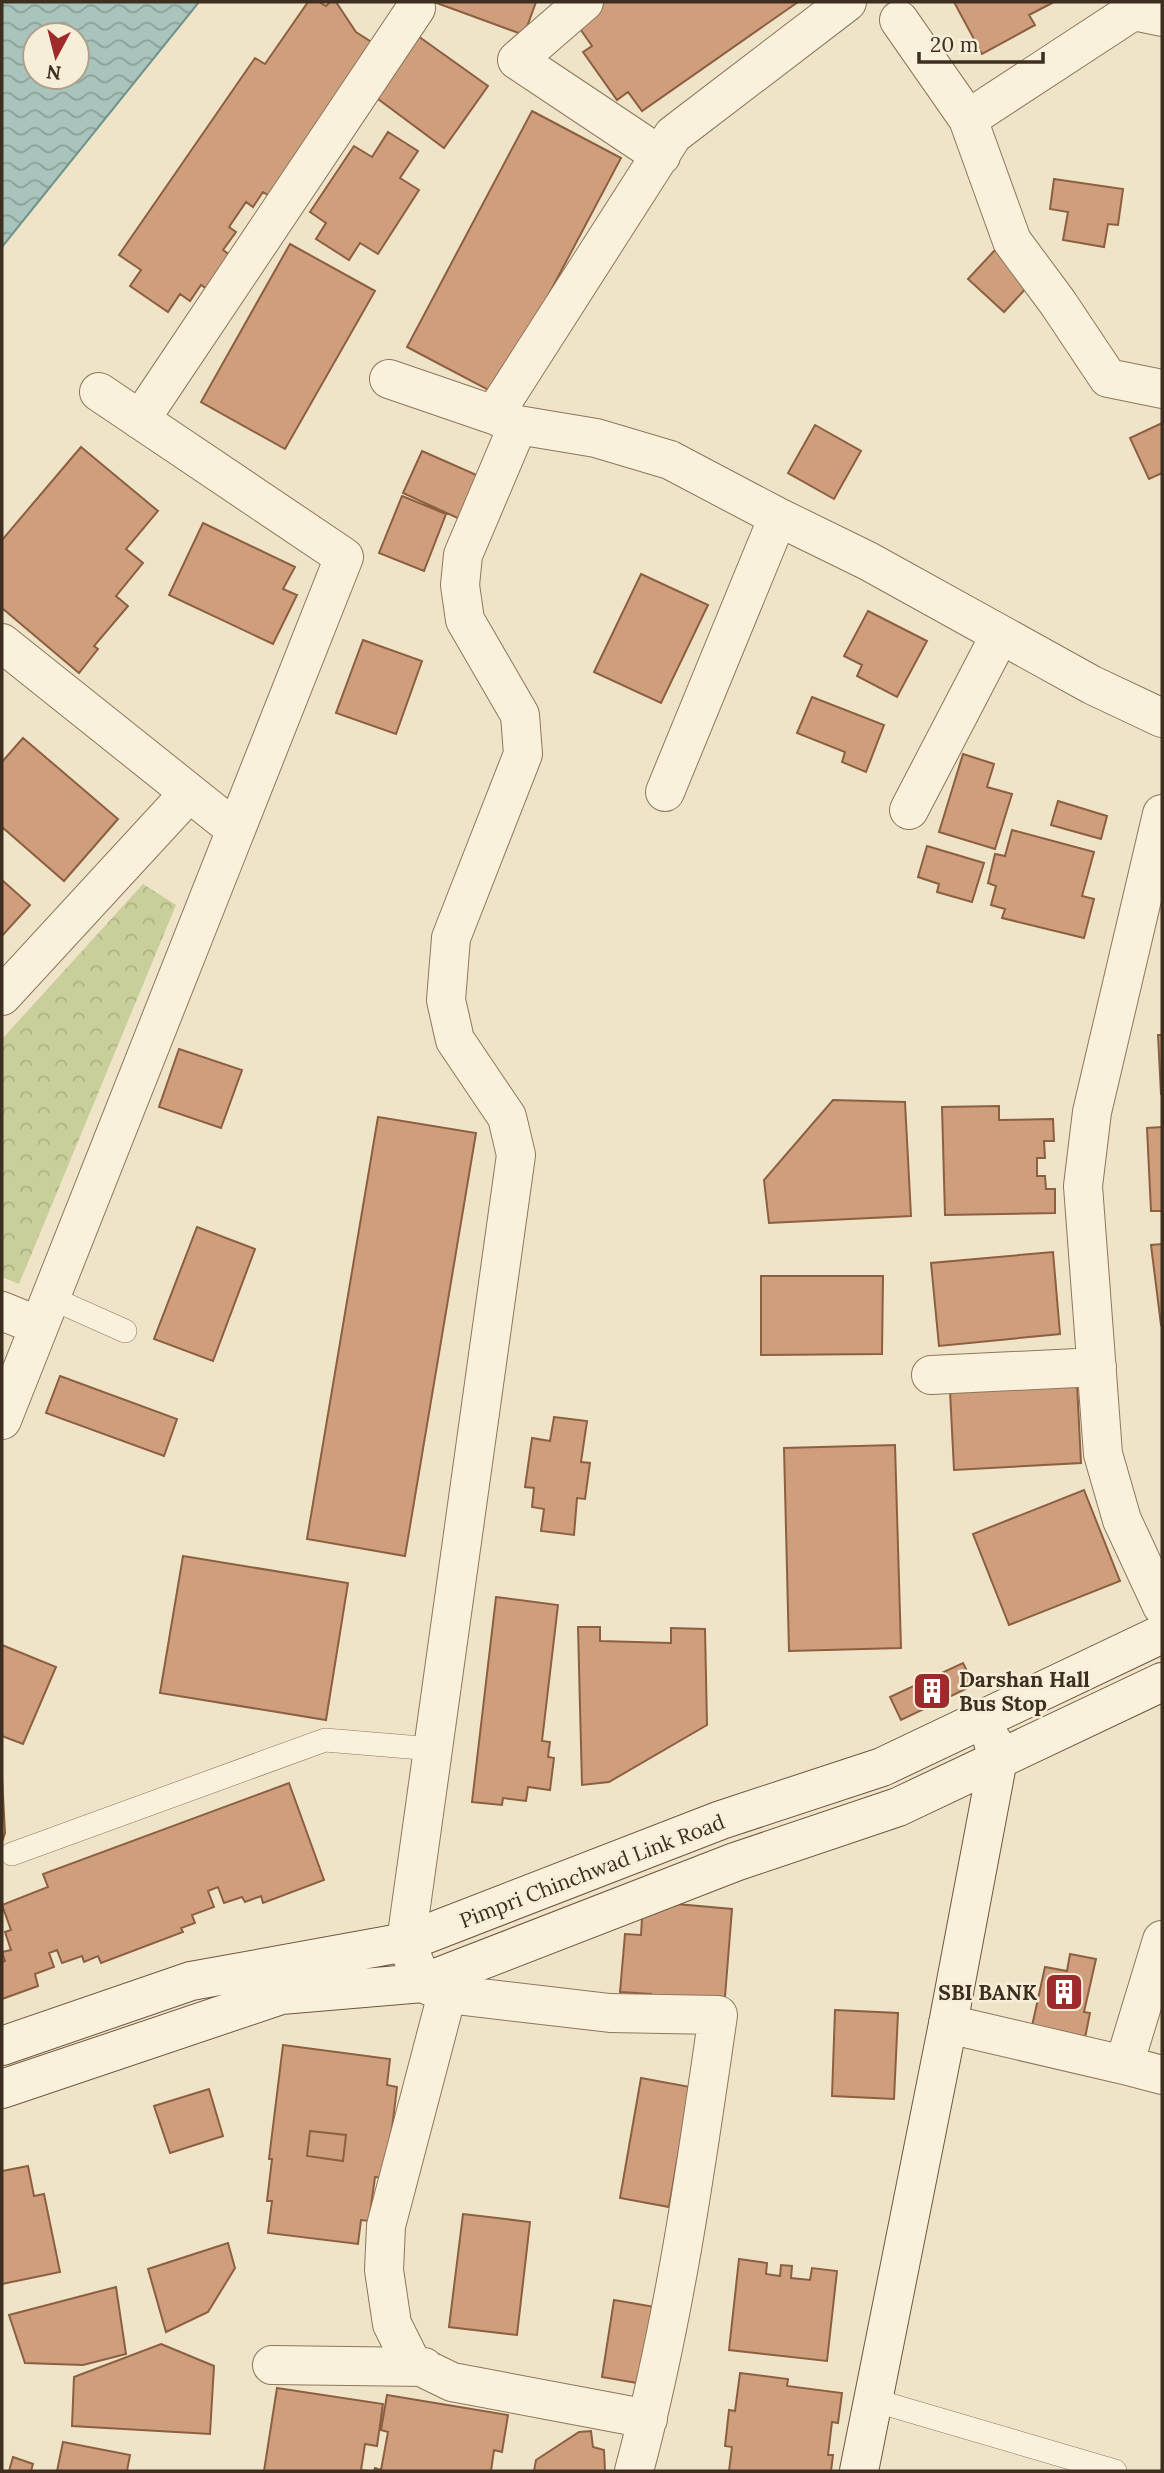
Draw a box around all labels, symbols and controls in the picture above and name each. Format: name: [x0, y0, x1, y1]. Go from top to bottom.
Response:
north arrow: [21, 21, 91, 91]
scale bar: [919, 21, 1043, 65]
text: 20 m: [930, 31, 979, 58]
text: N: [45, 60, 63, 86]
place label: Darshan Hall Bus Stop: [959, 1666, 1090, 1717]
building icon: Darshan Hall Bus Stop: [911, 1670, 953, 1712]
street label: Pimpri Chinchwad Link Road: [456, 1808, 728, 1934]
building icon: SBI BANK: [1043, 1971, 1085, 2013]
place label: SBI BANK: [938, 1979, 1037, 2006]

